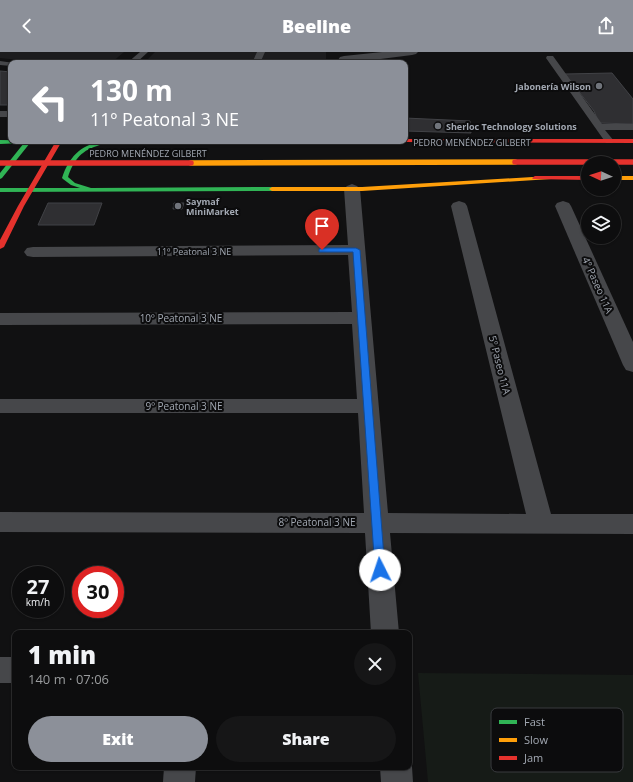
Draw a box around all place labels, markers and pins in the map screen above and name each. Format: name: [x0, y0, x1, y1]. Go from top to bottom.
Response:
place label: Jabonería Wilson: [514, 80, 591, 93]
marker: Jabonería Wilson: [594, 81, 604, 91]
place label: Sherloc Technology Solutions: [446, 120, 577, 133]
marker: Sherloc Technology Solutions: [433, 121, 443, 131]
place label: Saymaf MiniMarket: [186, 195, 239, 218]
marker: Saymaf MiniMarket: [173, 201, 183, 211]
pin: [305, 209, 339, 250]

